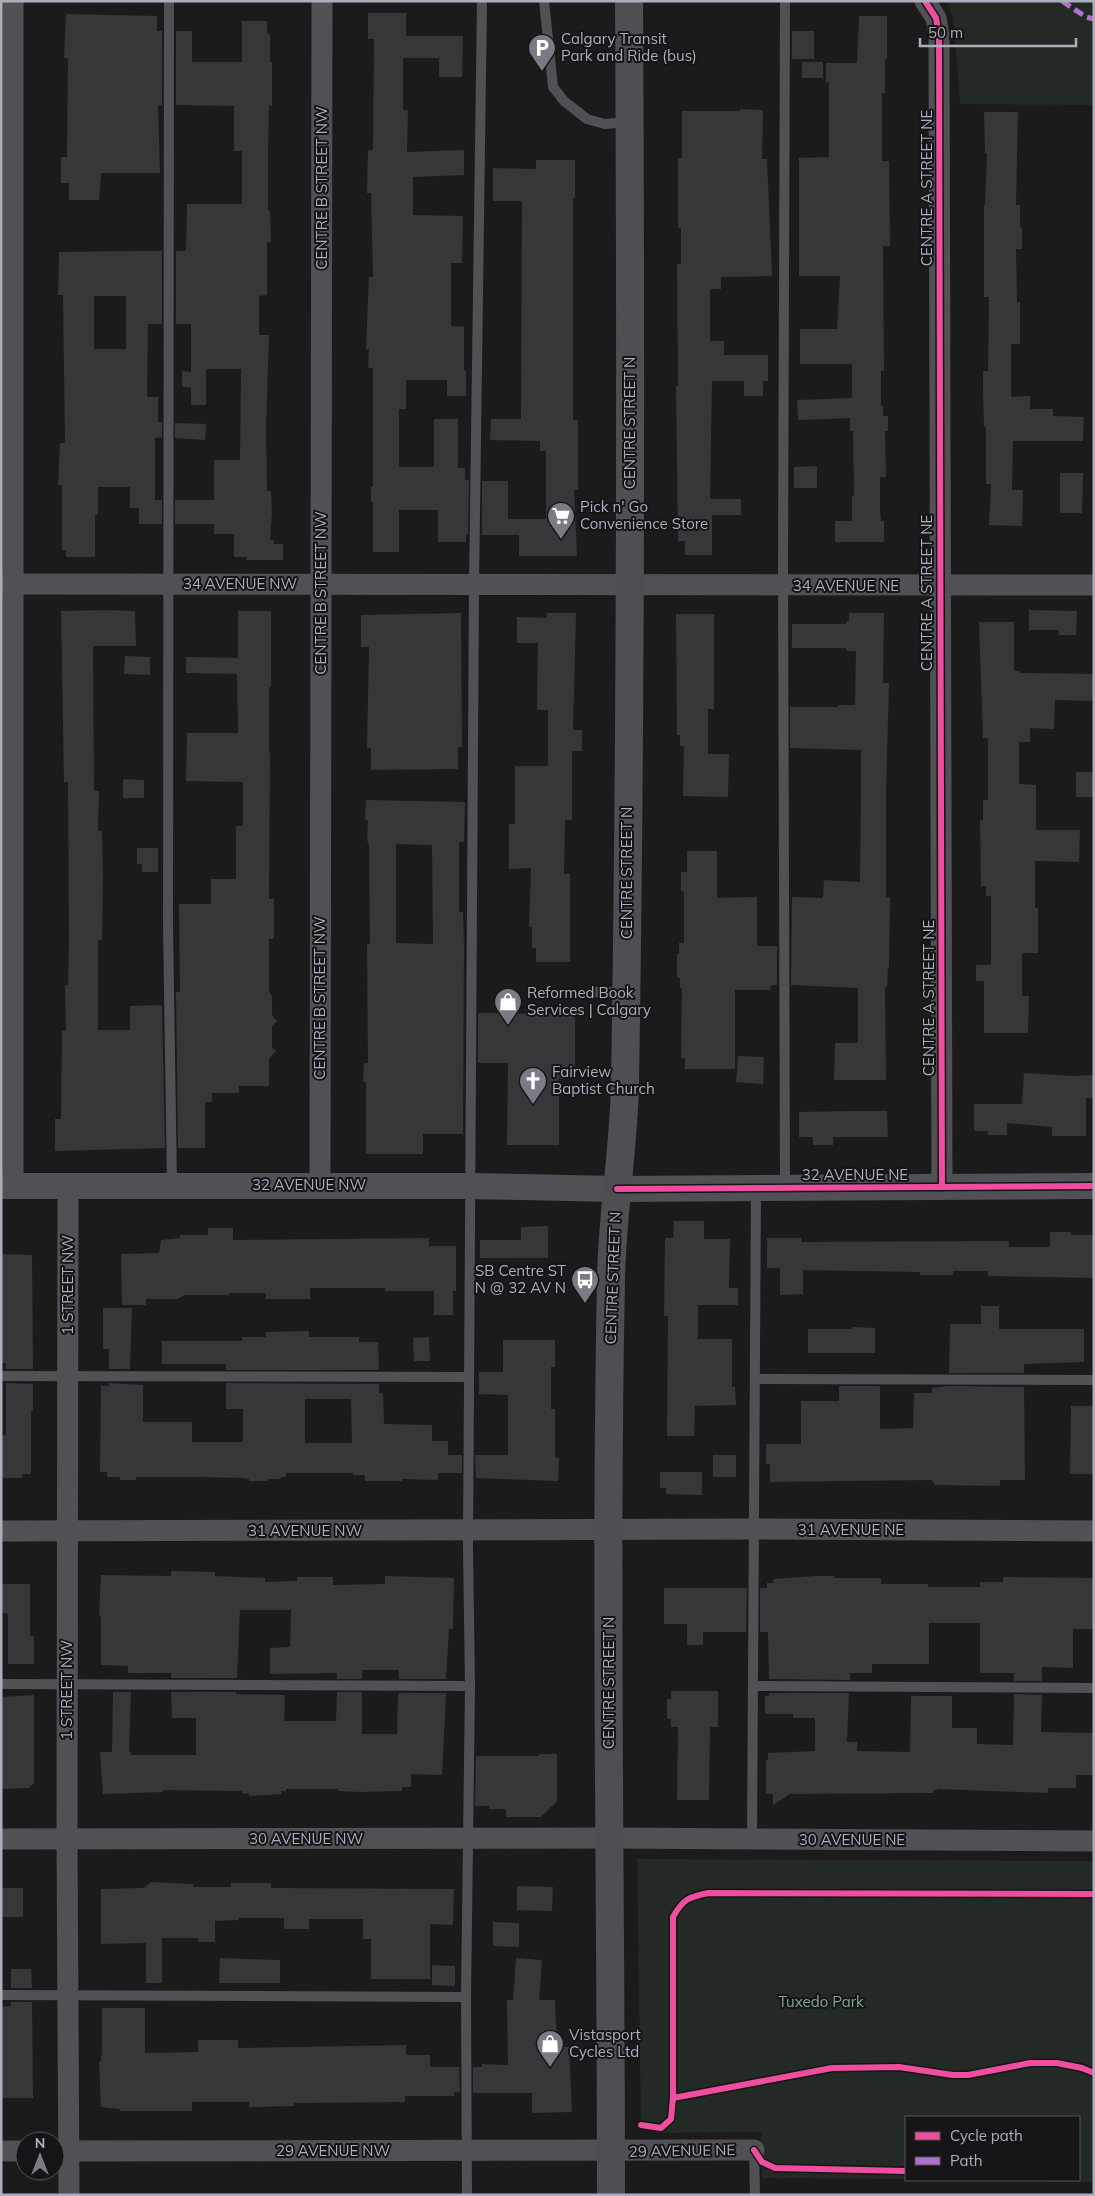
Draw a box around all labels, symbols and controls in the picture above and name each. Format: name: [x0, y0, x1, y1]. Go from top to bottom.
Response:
scale bar: [920, 15, 1076, 47]
text: 50 m: [928, 23, 963, 42]
place label: Calgary Transit Park and Ride (bus): [561, 29, 697, 65]
parking icon: Calgary Transit Park and Ride (bus): [527, 33, 557, 72]
street label: CENTRE B STREET NW: [312, 106, 331, 270]
street label: CENTRE A STREET NE: [917, 110, 936, 266]
street label: CENTRE STREET N: [620, 357, 639, 489]
place label: Pick n' Go Convenience Store: [580, 497, 708, 533]
supermarket icon: Pick n' Go Convenience Store: [546, 501, 576, 540]
street label: CENTRE B STREET NW: [311, 511, 330, 675]
street label: CENTRE A STREET NE: [917, 515, 936, 671]
street label: 34 AVENUE NW: [183, 574, 297, 593]
street label: 34 AVENUE NE: [793, 576, 899, 595]
street label: CENTRE STREET N: [617, 807, 636, 939]
street label: CENTRE B STREET NW: [310, 916, 329, 1080]
street label: CENTRE A STREET NE: [919, 920, 938, 1076]
place label: Reformed Book Services | Calgary: [527, 983, 651, 1019]
shop icon: Reformed Book Services | Calgary: [493, 987, 523, 1026]
place label: Fairview Baptist Church: [552, 1062, 655, 1098]
church icon: Fairview Baptist Church: [518, 1066, 548, 1105]
street label: 32 AVENUE NE: [802, 1165, 908, 1184]
street label: 32 AVENUE NW: [252, 1175, 366, 1194]
street label: CENTRE STREET N: [601, 1211, 624, 1345]
street label: 1 STREET NW: [58, 1235, 77, 1335]
place label: SB Centre ST N @ 32 AV N: [475, 1261, 566, 1297]
bus stop icon: SB Centre ST N @ 32 AV N: [570, 1265, 600, 1304]
street label: 31 AVENUE NE: [798, 1520, 904, 1539]
street label: 31 AVENUE NW: [248, 1521, 362, 1540]
street label: CENTRE STREET N: [599, 1617, 618, 1749]
street label: 1 STREET NW: [57, 1640, 76, 1740]
street label: 30 AVENUE NW: [249, 1829, 363, 1848]
street label: 30 AVENUE NE: [799, 1830, 905, 1849]
park label: Tuxedo Park: [778, 1992, 864, 2011]
place label: Vistasport Cycles Ltd: [569, 2025, 641, 2061]
shop icon: Vistasport Cycles Ltd: [535, 2029, 565, 2068]
legend: [905, 2116, 1080, 2181]
text: Cycle path: [950, 2126, 1023, 2145]
north arrow: [15, 2131, 65, 2181]
text: N: [35, 2134, 45, 2152]
street label: 29 AVENUE NE: [629, 2140, 735, 2161]
street label: 29 AVENUE NW: [276, 2141, 390, 2160]
text: Path: [950, 2151, 982, 2170]

